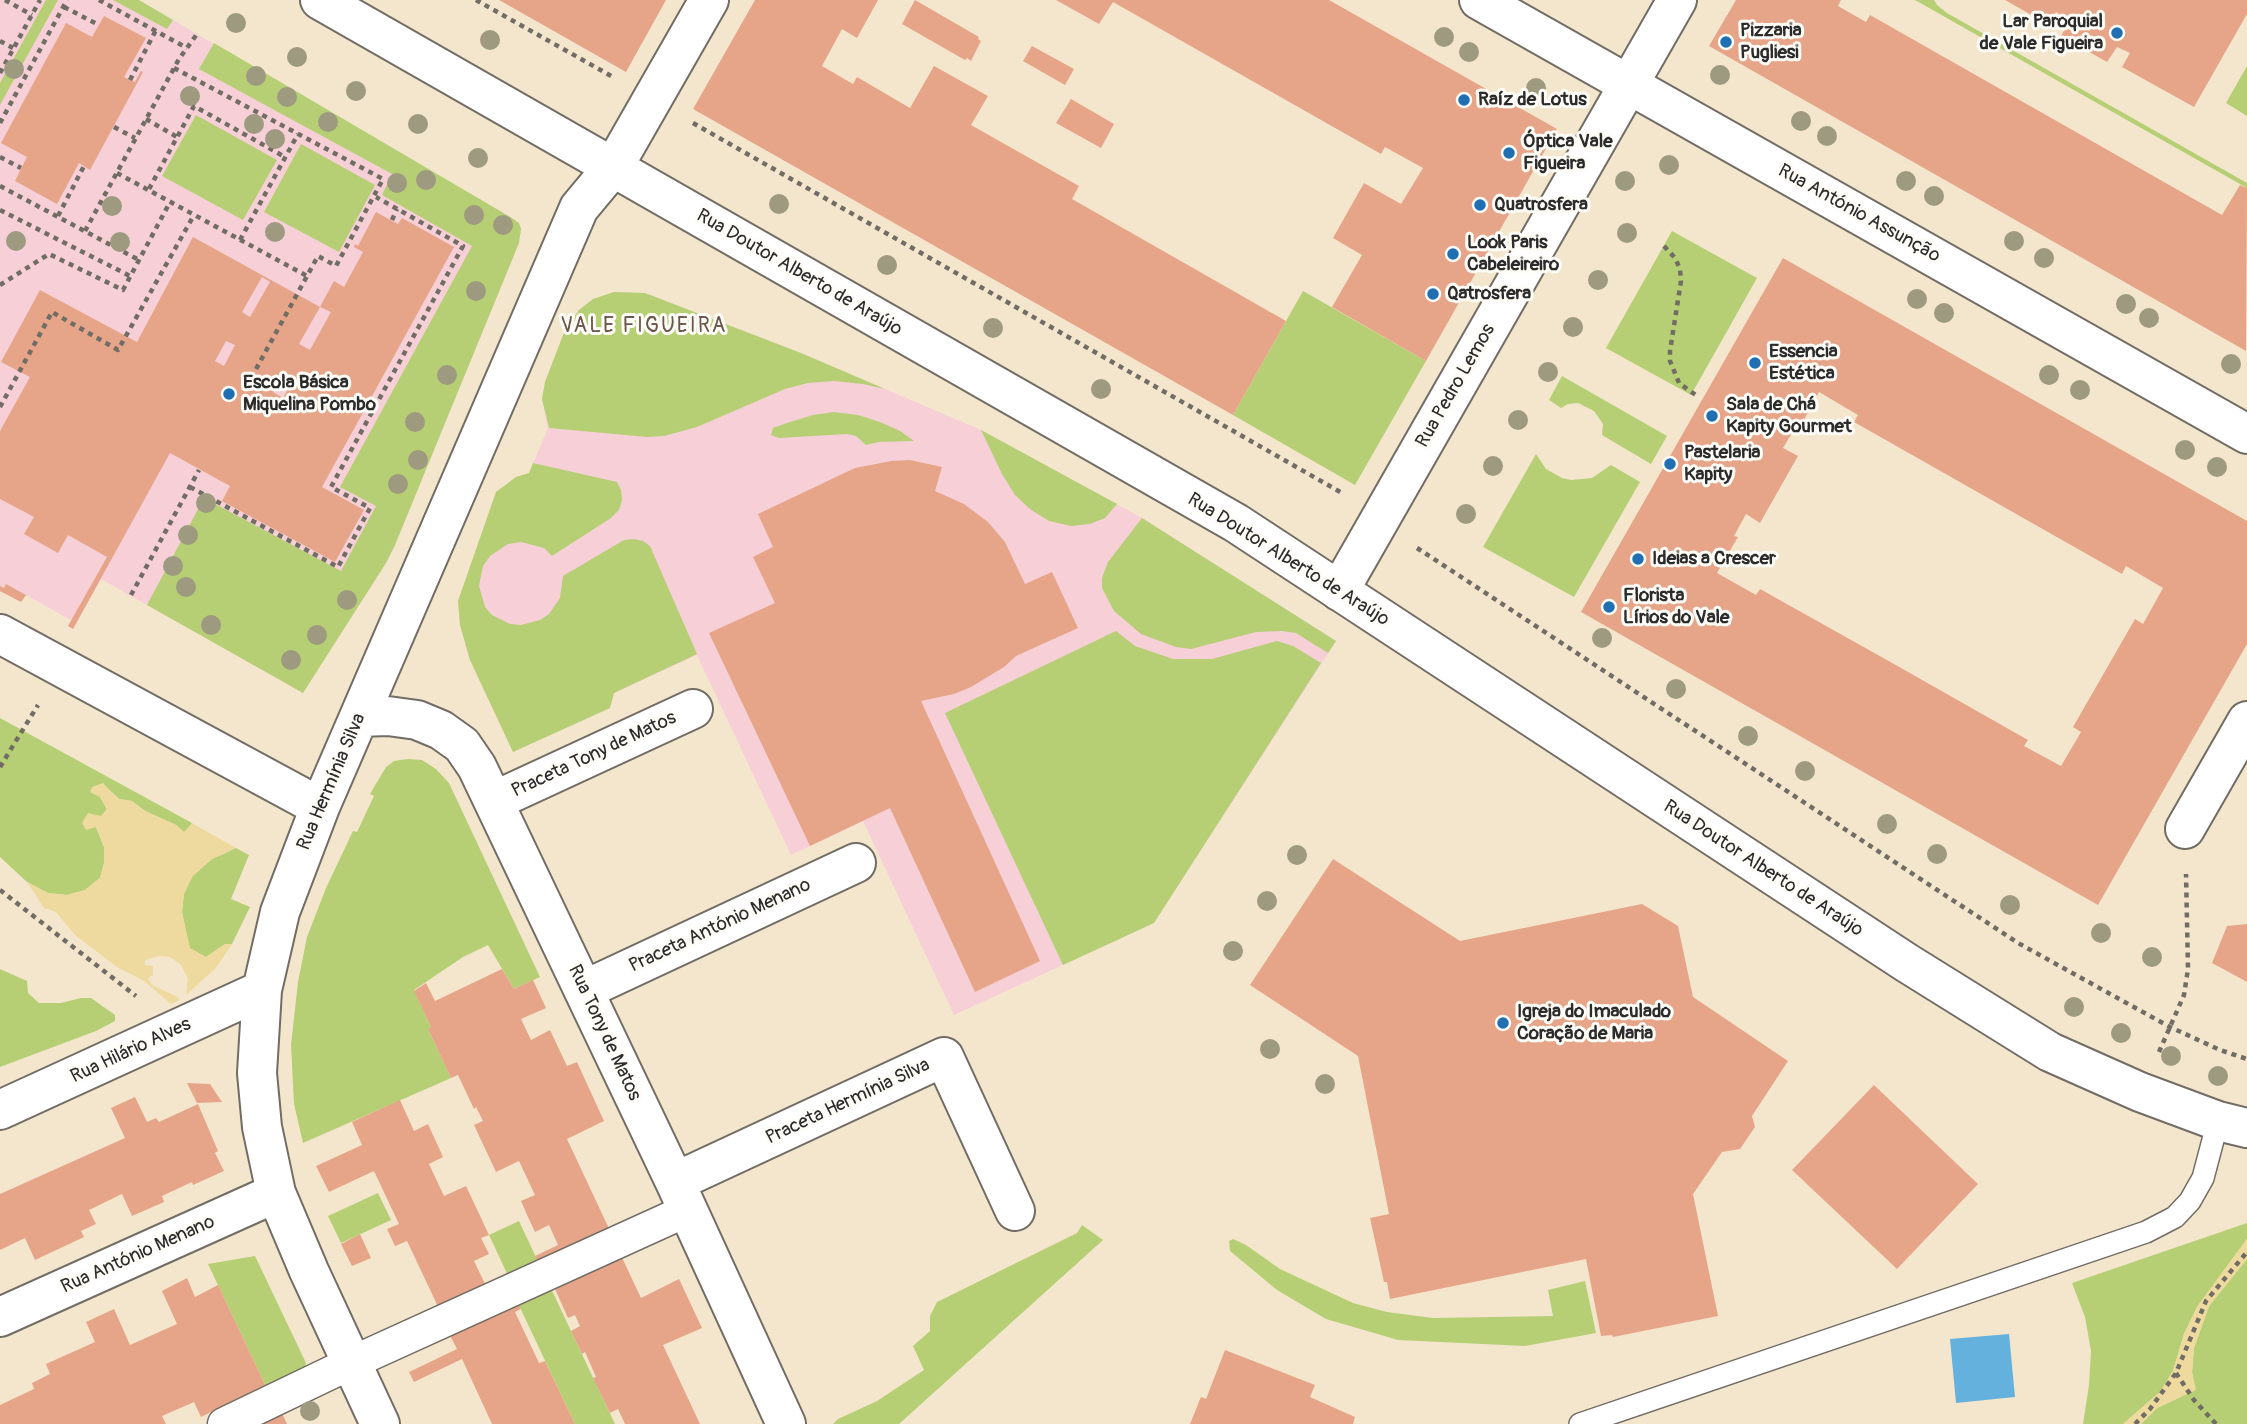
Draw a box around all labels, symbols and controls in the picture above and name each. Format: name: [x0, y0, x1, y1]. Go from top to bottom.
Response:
place label: Lar Paroquial de Vale Figueira: [1979, 11, 2103, 55]
place label: Pizzaria Pugliesi: [1740, 20, 1802, 64]
marker: Lar Paroquial de Vale Figueira: [2109, 25, 2125, 41]
marker: Pizzaria Pugliesi: [1718, 34, 1734, 50]
place label: Raíz de Lotus: [1478, 89, 1587, 111]
marker: Raíz de Lotus: [1456, 92, 1472, 108]
place label: Óptica Vale Figueira: [1523, 131, 1613, 175]
marker: Óptica Vale Figueira: [1501, 145, 1517, 161]
street label: Rua António Assunção: [1774, 160, 1944, 268]
place label: Quatrosfera: [1494, 194, 1588, 216]
marker: Quatrosfera: [1472, 197, 1488, 213]
street label: Rua Doutor Alberto de Araújo: [692, 205, 906, 341]
place label: Look Paris Cabeleireiro: [1467, 232, 1559, 276]
marker: Look Paris Cabeleireiro: [1445, 246, 1461, 262]
place label: Qatrosfera: [1447, 283, 1531, 305]
marker: Qatrosfera: [1425, 286, 1441, 302]
district label: VALE FIGUEIRA: [562, 314, 726, 340]
street label: Rua Pedro Lemos: [1411, 320, 1501, 452]
place label: Essencia Estética: [1769, 341, 1837, 385]
marker: Essencia Estética: [1747, 355, 1763, 371]
place label: Escola Básica Miquelina Pombo: [243, 372, 376, 416]
marker: Escola Básica Miquelina Pombo: [221, 386, 237, 402]
place label: Sala de Chá Kapity Gourmet: [1726, 394, 1852, 438]
marker: Sala de Chá Kapity Gourmet: [1704, 408, 1720, 424]
place label: Pastelaria Kapity: [1684, 442, 1760, 486]
marker: Pastelaria Kapity: [1662, 456, 1678, 472]
street label: Rua Doutor Alberto de Araújo: [1183, 488, 1393, 632]
place label: Ideias a Crescer: [1652, 548, 1776, 570]
marker: Ideias a Crescer: [1630, 551, 1646, 567]
place label: Florista Lírios do Vale: [1623, 585, 1729, 629]
marker: Florista Lírios do Vale: [1601, 599, 1617, 615]
street label: Praceta Tony de Matos: [508, 707, 680, 803]
street label: Rua Hermínia Silva: [293, 710, 371, 854]
street label: Rua Doutor Alberto de Araújo: [1659, 796, 1867, 942]
street label: Praceta António Menano: [626, 874, 814, 978]
street label: Rua Tony de Matos: [563, 962, 645, 1104]
place label: Igreja do Imaculado Coração de Maria: [1517, 1001, 1671, 1045]
street label: Rua Hilário Alves: [67, 1013, 195, 1089]
marker: Igreja do Imaculado Coração de Maria: [1495, 1015, 1511, 1031]
street label: Praceta Hermínia Silva: [762, 1054, 934, 1150]
street label: Rua António Menano: [58, 1211, 218, 1299]

